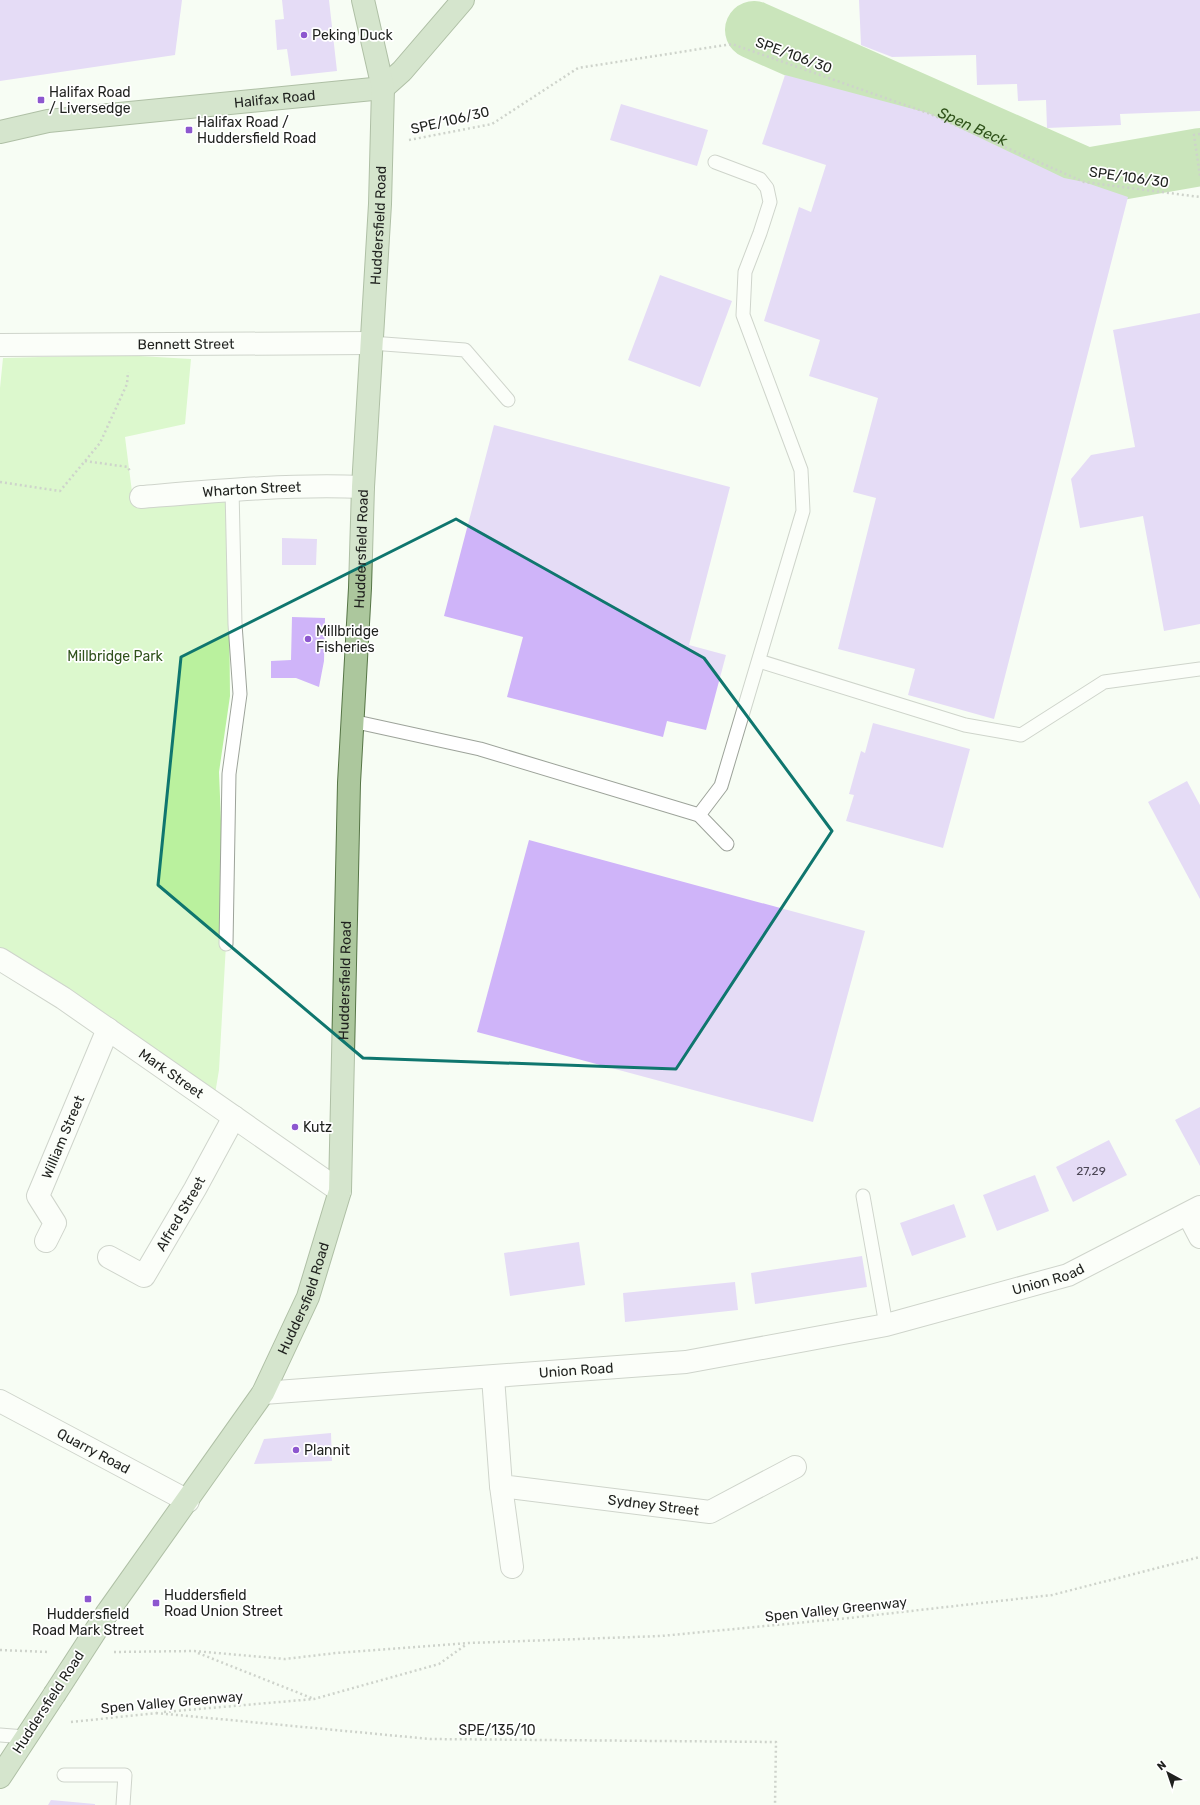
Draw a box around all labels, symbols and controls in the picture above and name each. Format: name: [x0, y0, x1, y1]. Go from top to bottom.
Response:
place label: Peking Duck: [312, 27, 393, 44]
marker: Peking Duck: [299, 30, 309, 40]
street label: SPE/106/30: [753, 34, 835, 77]
place label: Halifax Road / Liversedge: [49, 84, 131, 117]
street label: Halifax Road: [233, 87, 316, 112]
marker: Halifax Road / Liversedge: [36, 95, 46, 105]
street label: SPE/106/30: [409, 103, 491, 138]
water label: Spen Beck: [935, 104, 1010, 150]
place label: Halifax Road / Huddersfield Road: [197, 114, 316, 147]
marker: Halifax Road / Huddersfield Road: [184, 125, 194, 135]
street label: SPE/106/30: [1088, 163, 1170, 192]
street label: Huddersfield Road: [367, 166, 390, 285]
street label: Bennett Street: [138, 336, 235, 353]
street label: Wharton Street: [202, 479, 302, 501]
street label: Huddersfield Road: [351, 489, 372, 609]
place label: Millbridge Fisheries: [316, 623, 379, 656]
marker: Millbridge Fisheries: [303, 634, 313, 644]
park label: Millbridge Park: [67, 648, 163, 665]
street label: Huddersfield Road: [335, 921, 355, 1040]
street label: Mark Street: [135, 1045, 207, 1103]
street label: William Street: [38, 1092, 88, 1182]
place label: Kutz: [303, 1119, 332, 1136]
marker: Kutz: [290, 1122, 300, 1132]
house number: 27,29: [1076, 1164, 1106, 1178]
street label: Alfred Street: [152, 1173, 209, 1254]
street label: Huddersfield Road: [274, 1240, 333, 1357]
street label: Union Road: [1010, 1260, 1087, 1299]
street label: Union Road: [538, 1359, 614, 1382]
street label: Quarry Road: [54, 1425, 133, 1478]
place label: Plannit: [304, 1442, 350, 1459]
marker: Plannit: [291, 1445, 301, 1455]
street label: Sydney Street: [607, 1491, 701, 1520]
place label: Huddersfield Road Union Street: [164, 1587, 283, 1620]
marker: Huddersfield Road Mark Street: [83, 1594, 93, 1604]
street label: Spen Valley Greenway: [764, 1594, 908, 1625]
marker: Huddersfield Road Union Street: [151, 1598, 161, 1608]
place label: Huddersfield Road Mark Street: [32, 1606, 144, 1639]
street label: Huddersfield Road: [9, 1648, 88, 1757]
street label: Spen Valley Greenway: [100, 1688, 244, 1717]
street label: SPE/135/10: [458, 1722, 536, 1739]
north arrow: [1148, 1753, 1188, 1793]
text: N: [1155, 1758, 1169, 1773]

